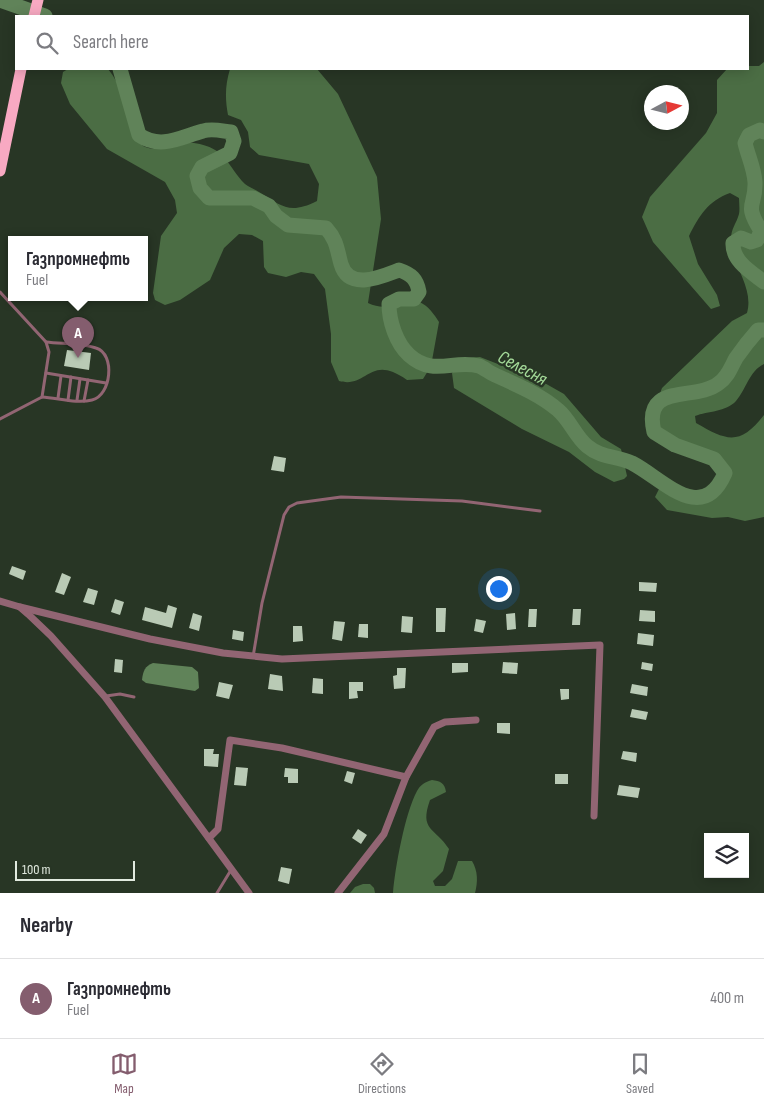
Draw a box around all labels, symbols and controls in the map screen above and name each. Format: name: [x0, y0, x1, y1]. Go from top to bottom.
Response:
search box: [15, 15, 749, 70]
icon: search: [33, 29, 61, 57]
text: Search here: [73, 31, 149, 54]
north arrow: [644, 85, 689, 130]
popup: [8, 236, 148, 301]
text: Газпромнефть: [26, 248, 130, 271]
text: Fuel: [26, 271, 48, 290]
pin: A: [62, 317, 94, 358]
water label: Селесня: [494, 346, 552, 391]
your location: [486, 576, 512, 602]
map controls: [704, 833, 749, 878]
button: layers: [704, 833, 749, 878]
scale bar: [15, 858, 135, 881]
text: 100 m: [22, 861, 51, 878]
text: Nearby: [20, 913, 73, 938]
text: Газпромнефть: [67, 978, 171, 1001]
text: A: [32, 989, 40, 1008]
text: 400 m: [710, 989, 744, 1008]
text: Fuel: [67, 1001, 89, 1020]
tab: Map: [110, 1050, 138, 1097]
tab: Directions: [358, 1050, 406, 1097]
tab: Saved: [626, 1050, 654, 1097]

